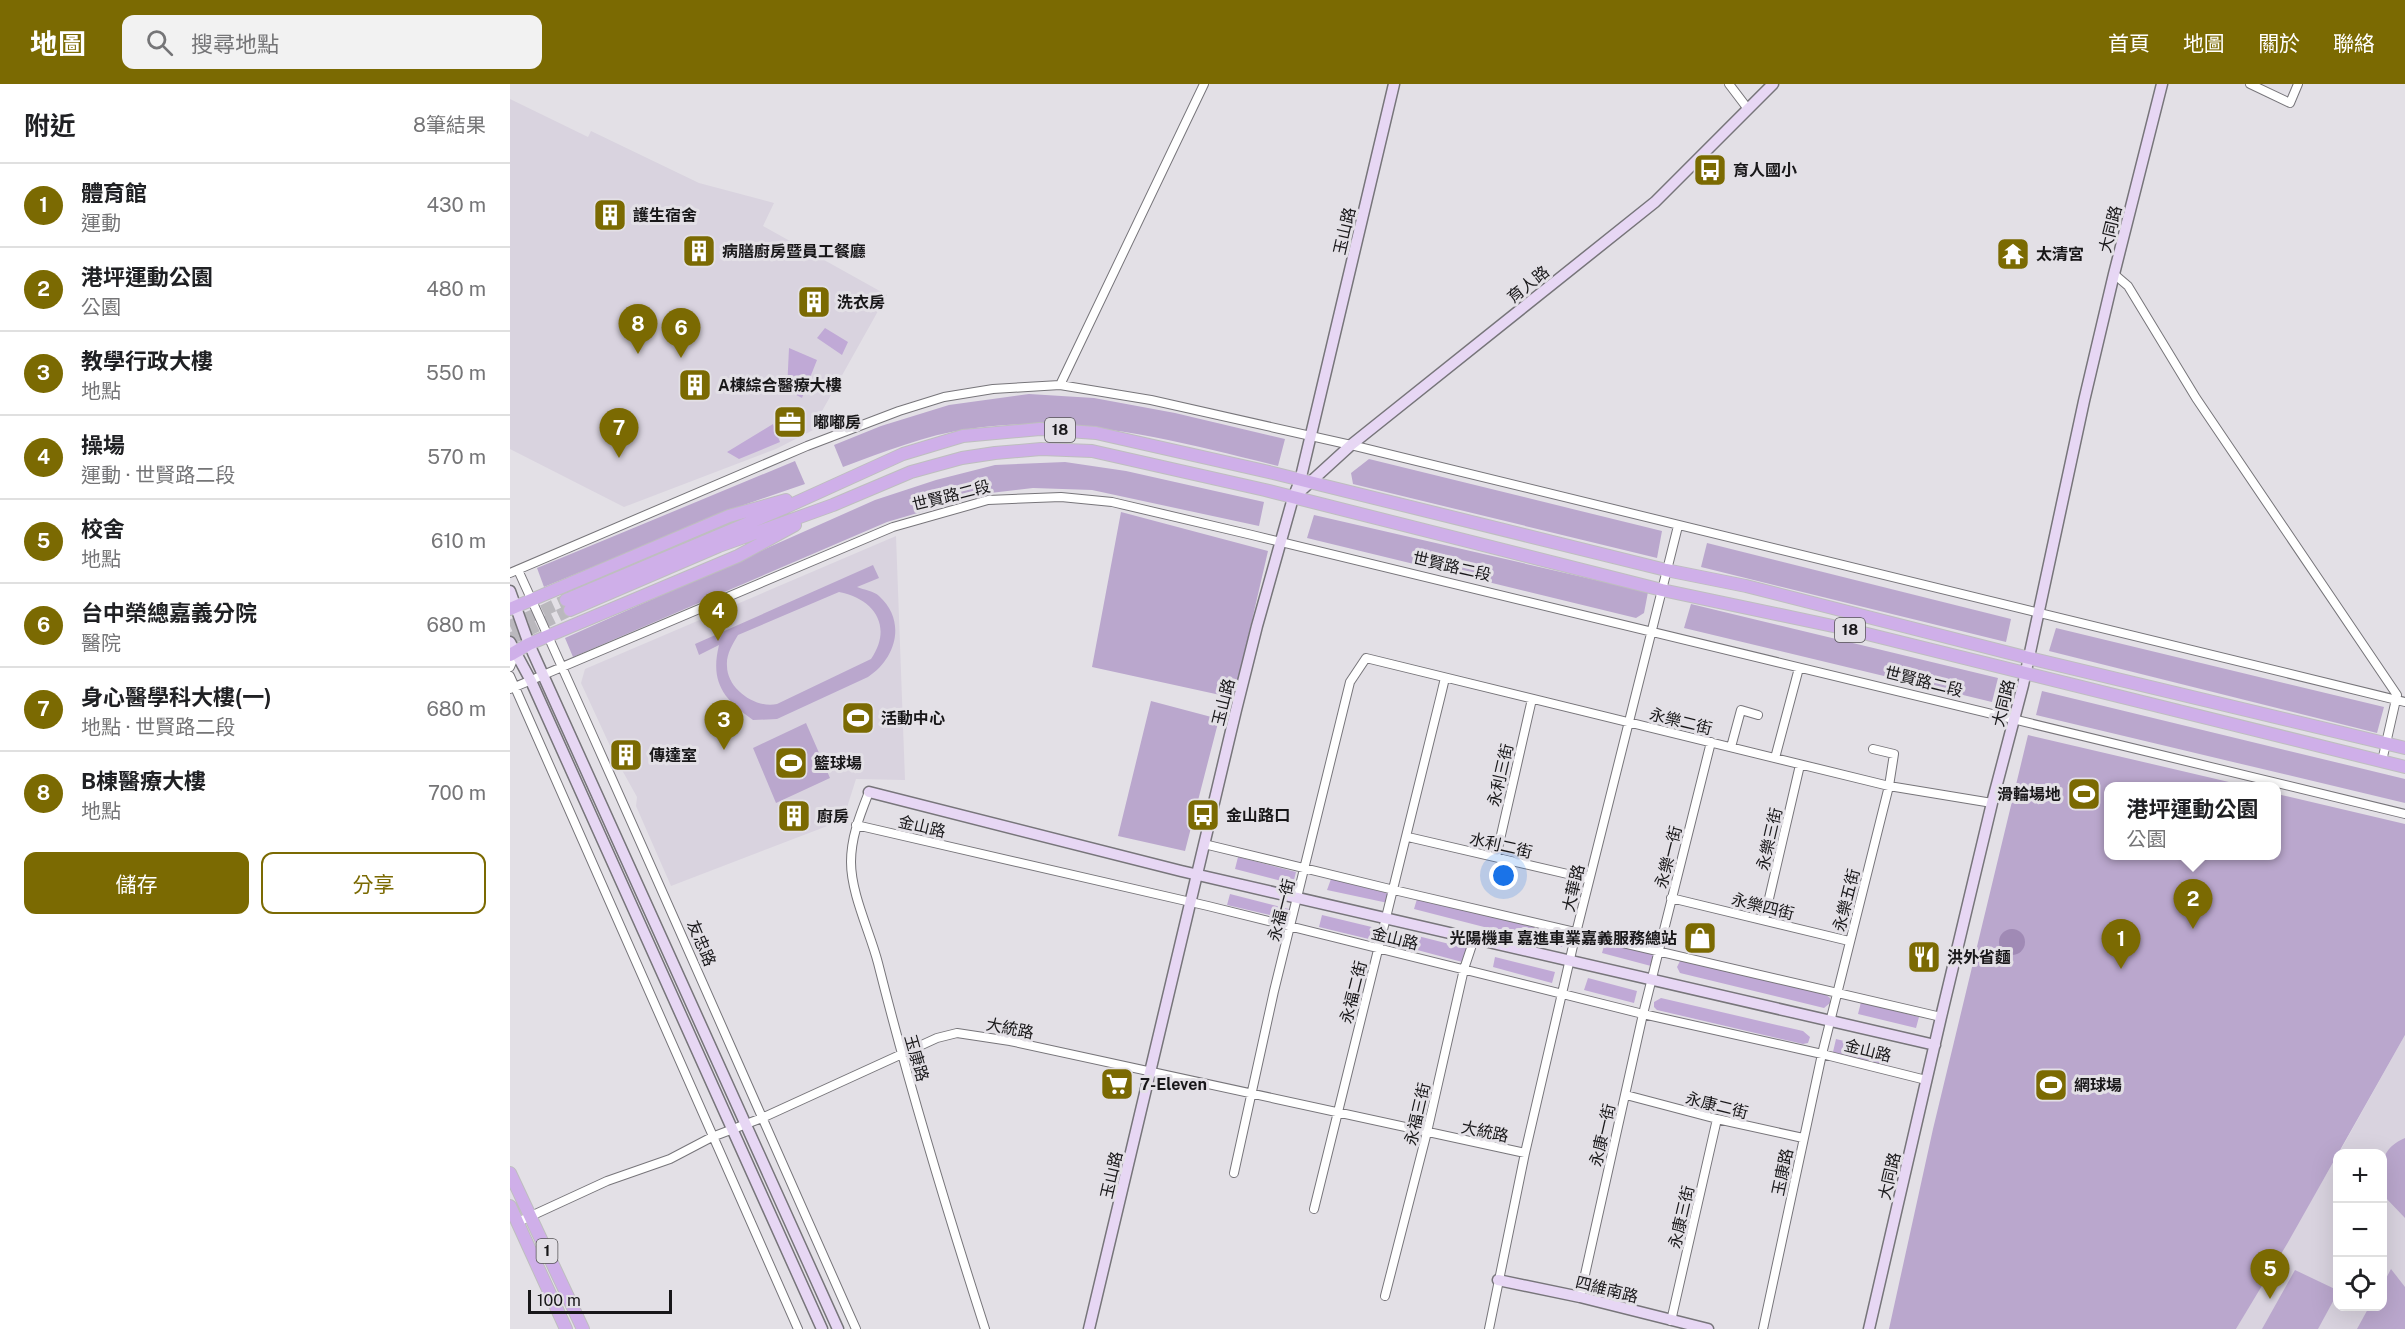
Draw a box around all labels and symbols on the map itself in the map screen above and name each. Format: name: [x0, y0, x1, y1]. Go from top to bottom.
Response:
bus stop icon: 育人國小: [1692, 152, 1728, 188]
place label: 育人國小: [1733, 161, 1797, 180]
building icon: 護生宿舍: [592, 197, 628, 233]
street label: 大同路: [2095, 204, 2126, 255]
place label: 護生宿舍: [633, 206, 697, 225]
street label: 玉山路: [1330, 206, 1359, 257]
building icon: 病膳廚房暨員工餐廳: [681, 233, 717, 269]
temple icon: 太清宮: [1995, 236, 2031, 272]
place label: 病膳廚房暨員工餐廳: [722, 242, 866, 261]
place label: 太清宮: [2036, 245, 2084, 264]
street label: 育人路: [1504, 262, 1553, 307]
building icon: 洗衣房: [796, 284, 832, 320]
place label: 洗衣房: [837, 293, 885, 312]
pin: 8: [618, 304, 658, 354]
pin: 6: [662, 308, 700, 358]
building icon: A棟綜合醫療大樓: [677, 367, 713, 403]
place label: A棟綜合醫療大樓: [718, 376, 842, 395]
office icon: 嘟嘟房: [772, 404, 808, 440]
pin: 7: [600, 408, 638, 458]
place label: 嘟嘟房: [813, 413, 861, 432]
road number: 18: [1045, 418, 1075, 442]
street label: 世賢路二段: [910, 477, 992, 514]
street label: 世賢路二段: [1411, 548, 1493, 585]
pin: 4: [698, 592, 738, 641]
road number: 18: [1835, 618, 1865, 642]
street label: 世賢路二段: [1883, 663, 1965, 700]
street label: 玉山路: [1208, 677, 1239, 728]
street label: 大同路: [1988, 678, 2019, 729]
pin: 3: [704, 700, 744, 750]
sports icon: 活動中心: [840, 700, 876, 736]
street label: 永樂二街: [1648, 705, 1714, 738]
place label: 活動中心: [881, 709, 945, 728]
building icon: 傳達室: [608, 737, 644, 773]
street label: 永利三街: [1484, 742, 1517, 808]
sports icon: 籃球場: [773, 745, 809, 781]
place label: 傳達室: [649, 746, 697, 765]
place label: 籃球場: [814, 754, 862, 773]
sports icon: 滑輪場地: [2066, 776, 2102, 812]
place label: 滑輪場地: [1997, 785, 2061, 804]
bus stop icon: 金山路口: [1185, 797, 1221, 833]
building icon: 廚房: [776, 798, 812, 834]
place label: 金山路口: [1226, 806, 1290, 825]
street label: 永樂三街: [1753, 806, 1786, 872]
place label: 廚房: [817, 807, 849, 826]
street label: 金山路: [896, 812, 947, 841]
street label: 永樂一街: [1652, 824, 1685, 890]
street label: 水利二街: [1468, 829, 1534, 862]
your location: [1489, 861, 1518, 890]
street label: 大華路: [1559, 863, 1588, 914]
street label: 永樂五街: [1830, 867, 1863, 933]
street label: 永福一街: [1265, 877, 1298, 943]
pin: 2: [2174, 880, 2212, 929]
street label: 永樂四街: [1730, 890, 1796, 923]
street label: 友忠路: [683, 917, 720, 969]
shop icon: 光陽機車 嘉進車業嘉義服務總站: [1682, 920, 1718, 956]
pin: 1: [2102, 920, 2140, 969]
street label: 金山路: [1369, 923, 1420, 954]
place label: 光陽機車 嘉進車業嘉義服務總站: [1449, 929, 1677, 948]
restaurant icon: 洪外省麵: [1906, 939, 1942, 975]
place label: 洪外省麵: [1947, 948, 2011, 967]
street label: 永福二街: [1337, 959, 1370, 1025]
street label: 大統路: [985, 1015, 1035, 1042]
street label: 玉康路: [901, 1032, 932, 1084]
street label: 金山路: [1842, 1035, 1893, 1066]
supermarket icon: 7-Eleven: [1099, 1066, 1135, 1102]
sports icon: 網球場: [2033, 1067, 2069, 1103]
place label: 7-Eleven: [1140, 1075, 1207, 1094]
place label: 網球場: [2074, 1076, 2122, 1095]
street label: 永福三街: [1401, 1081, 1434, 1147]
street label: 永康二街: [1684, 1089, 1750, 1122]
street label: 永康一街: [1586, 1102, 1619, 1168]
street label: 大統路: [1459, 1117, 1510, 1146]
street label: 玉康路: [1768, 1147, 1797, 1198]
street label: 玉山路: [1097, 1150, 1126, 1201]
street label: 大同路: [1875, 1151, 1904, 1202]
street label: 永康三街: [1665, 1184, 1698, 1250]
road number: 1: [536, 1239, 558, 1263]
pin: 5: [2250, 1250, 2290, 1299]
street label: 四維南路: [1574, 1273, 1640, 1306]
scale bar: [528, 1287, 672, 1314]

